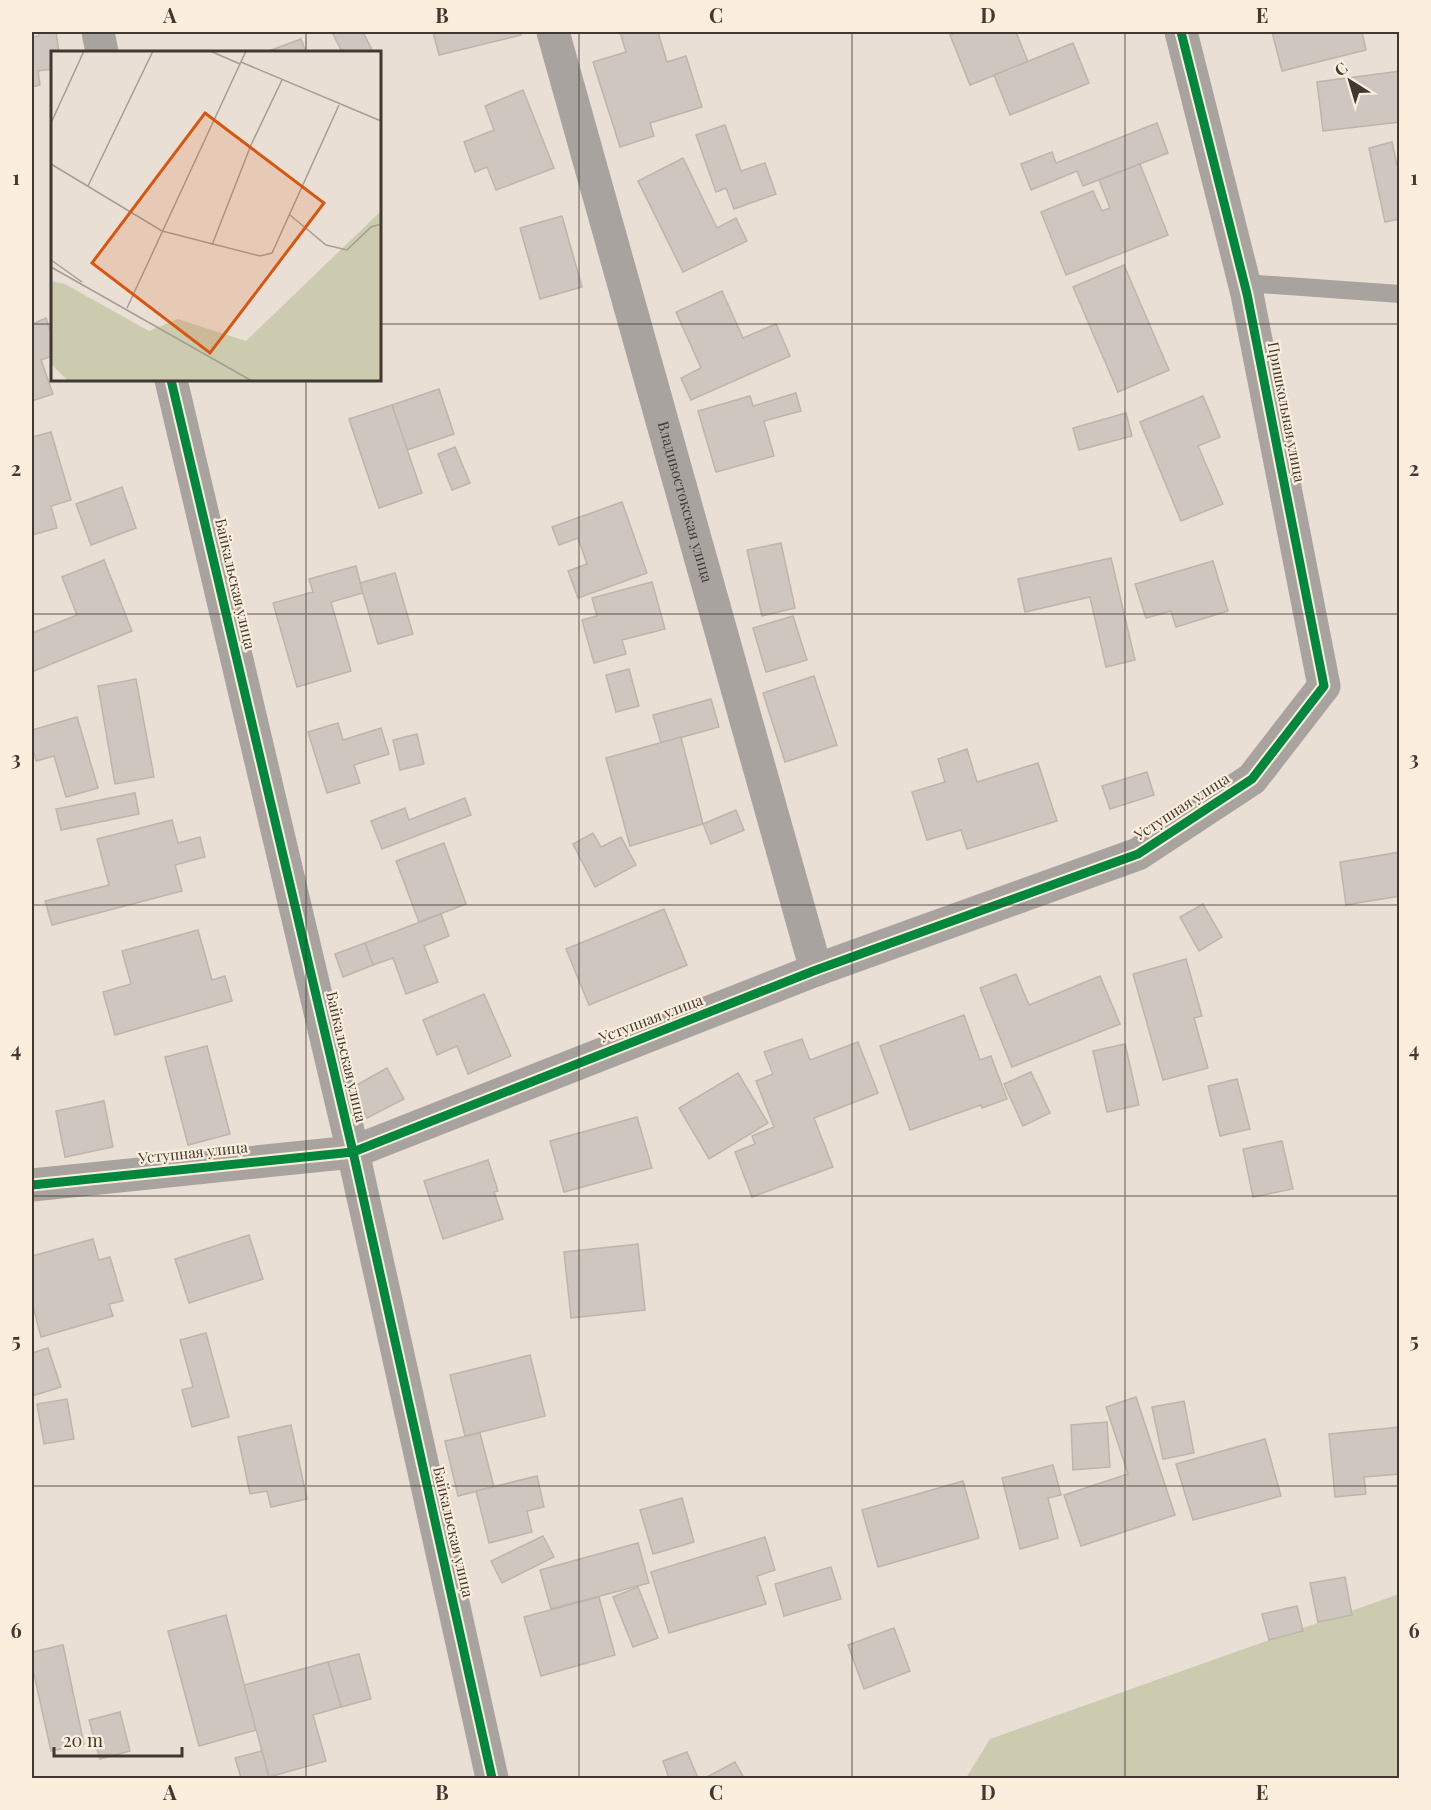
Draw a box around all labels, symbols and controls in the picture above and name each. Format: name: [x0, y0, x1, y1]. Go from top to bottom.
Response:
text: A: [162, 1, 177, 28]
text: B: [435, 1, 449, 28]
text: C: [709, 1, 723, 28]
text: D: [980, 1, 996, 28]
text: E: [1256, 1, 1268, 28]
inset map: [51, 51, 381, 381]
north arrow: [1320, 51, 1380, 111]
text: С: [1330, 57, 1351, 80]
text: 1: [12, 163, 20, 190]
text: 1: [1410, 163, 1418, 190]
street label: Пришкольная улица: [1264, 340, 1311, 484]
street label: Владивостокская улица: [654, 419, 718, 585]
text: 2: [11, 454, 21, 481]
text: 2: [1409, 454, 1419, 481]
street label: Байкальская улица: [211, 516, 261, 652]
text: 3: [11, 744, 21, 771]
text: 3: [1409, 744, 1419, 771]
street label: Уступная улица: [1129, 768, 1233, 845]
street label: Байкальская улица: [322, 989, 372, 1125]
street label: Уступная улица: [595, 989, 706, 1047]
text: 4: [11, 1035, 21, 1062]
text: 4: [1409, 1035, 1419, 1062]
street label: Уступная улица: [136, 1136, 249, 1168]
text: 5: [11, 1326, 21, 1353]
text: 5: [1409, 1326, 1419, 1353]
street label: Байкальская улица: [429, 1464, 479, 1600]
text: 6: [10, 1616, 22, 1643]
text: 6: [1408, 1616, 1420, 1643]
scale bar: [54, 1720, 182, 1758]
text: 20 m: [63, 1728, 103, 1752]
text: A: [162, 1778, 177, 1805]
text: B: [435, 1778, 449, 1805]
text: C: [709, 1778, 723, 1805]
text: D: [980, 1778, 996, 1805]
text: E: [1256, 1778, 1268, 1805]

